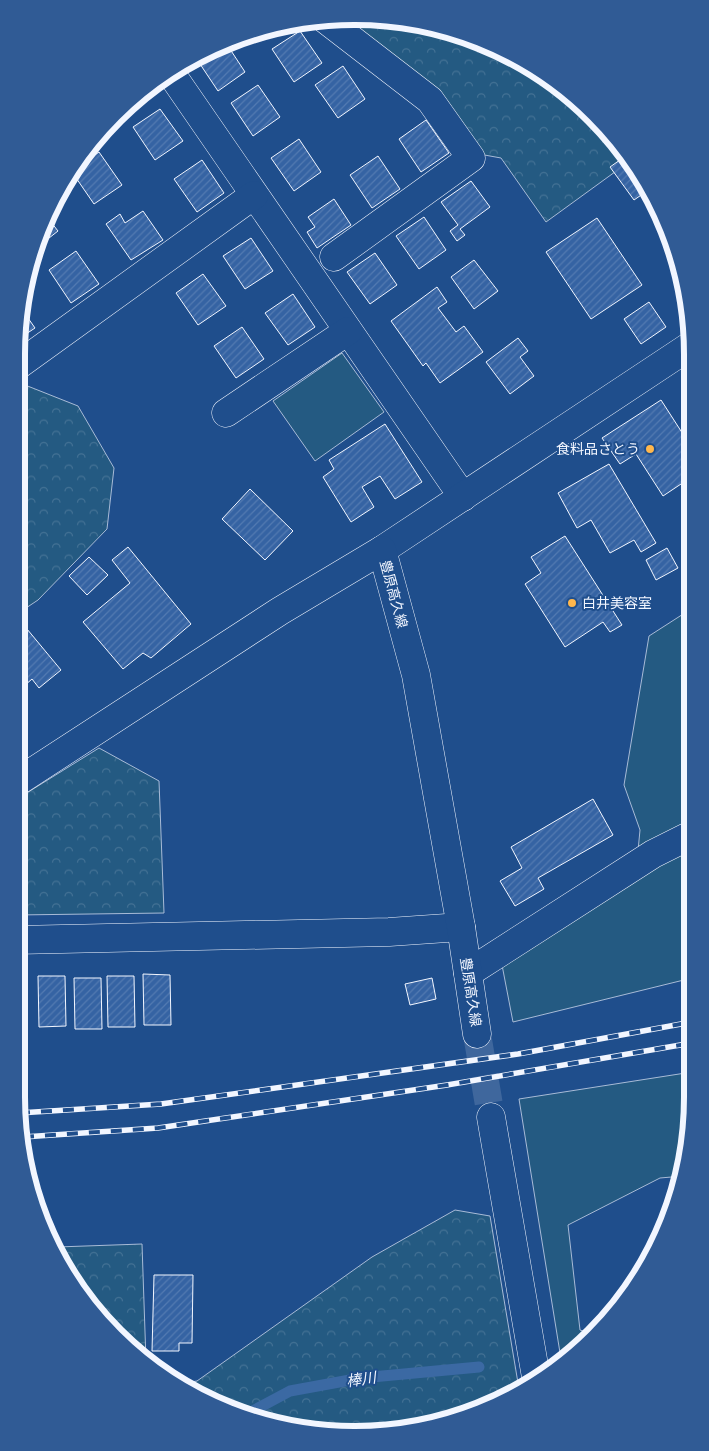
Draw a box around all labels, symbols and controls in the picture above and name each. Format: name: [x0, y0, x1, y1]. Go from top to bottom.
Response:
place label: 食料品さとう: [556, 440, 640, 458]
marker: 食料品さとう: [644, 443, 656, 455]
street label: 豊原高久線: [376, 558, 412, 630]
place label: 白井美容室: [582, 594, 652, 612]
marker: 白井美容室: [566, 597, 578, 609]
street label: 豊原高久線: [457, 956, 485, 1028]
water label: 棒川: [345, 1366, 379, 1391]

